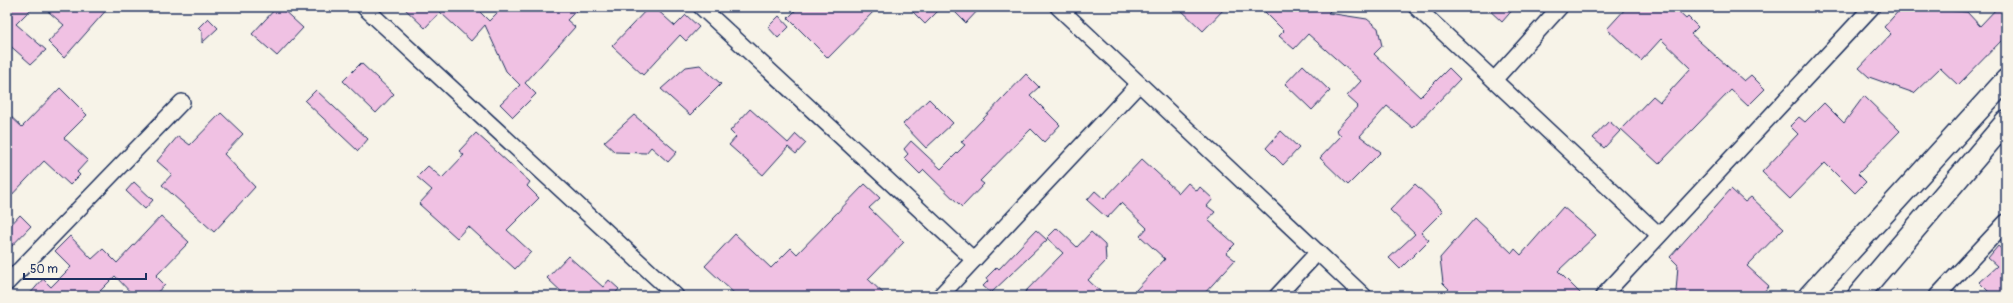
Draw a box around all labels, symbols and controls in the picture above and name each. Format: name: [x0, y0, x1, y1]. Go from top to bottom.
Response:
scale bar: [24, 255, 146, 281]
text: 50 m: [30, 262, 58, 277]

